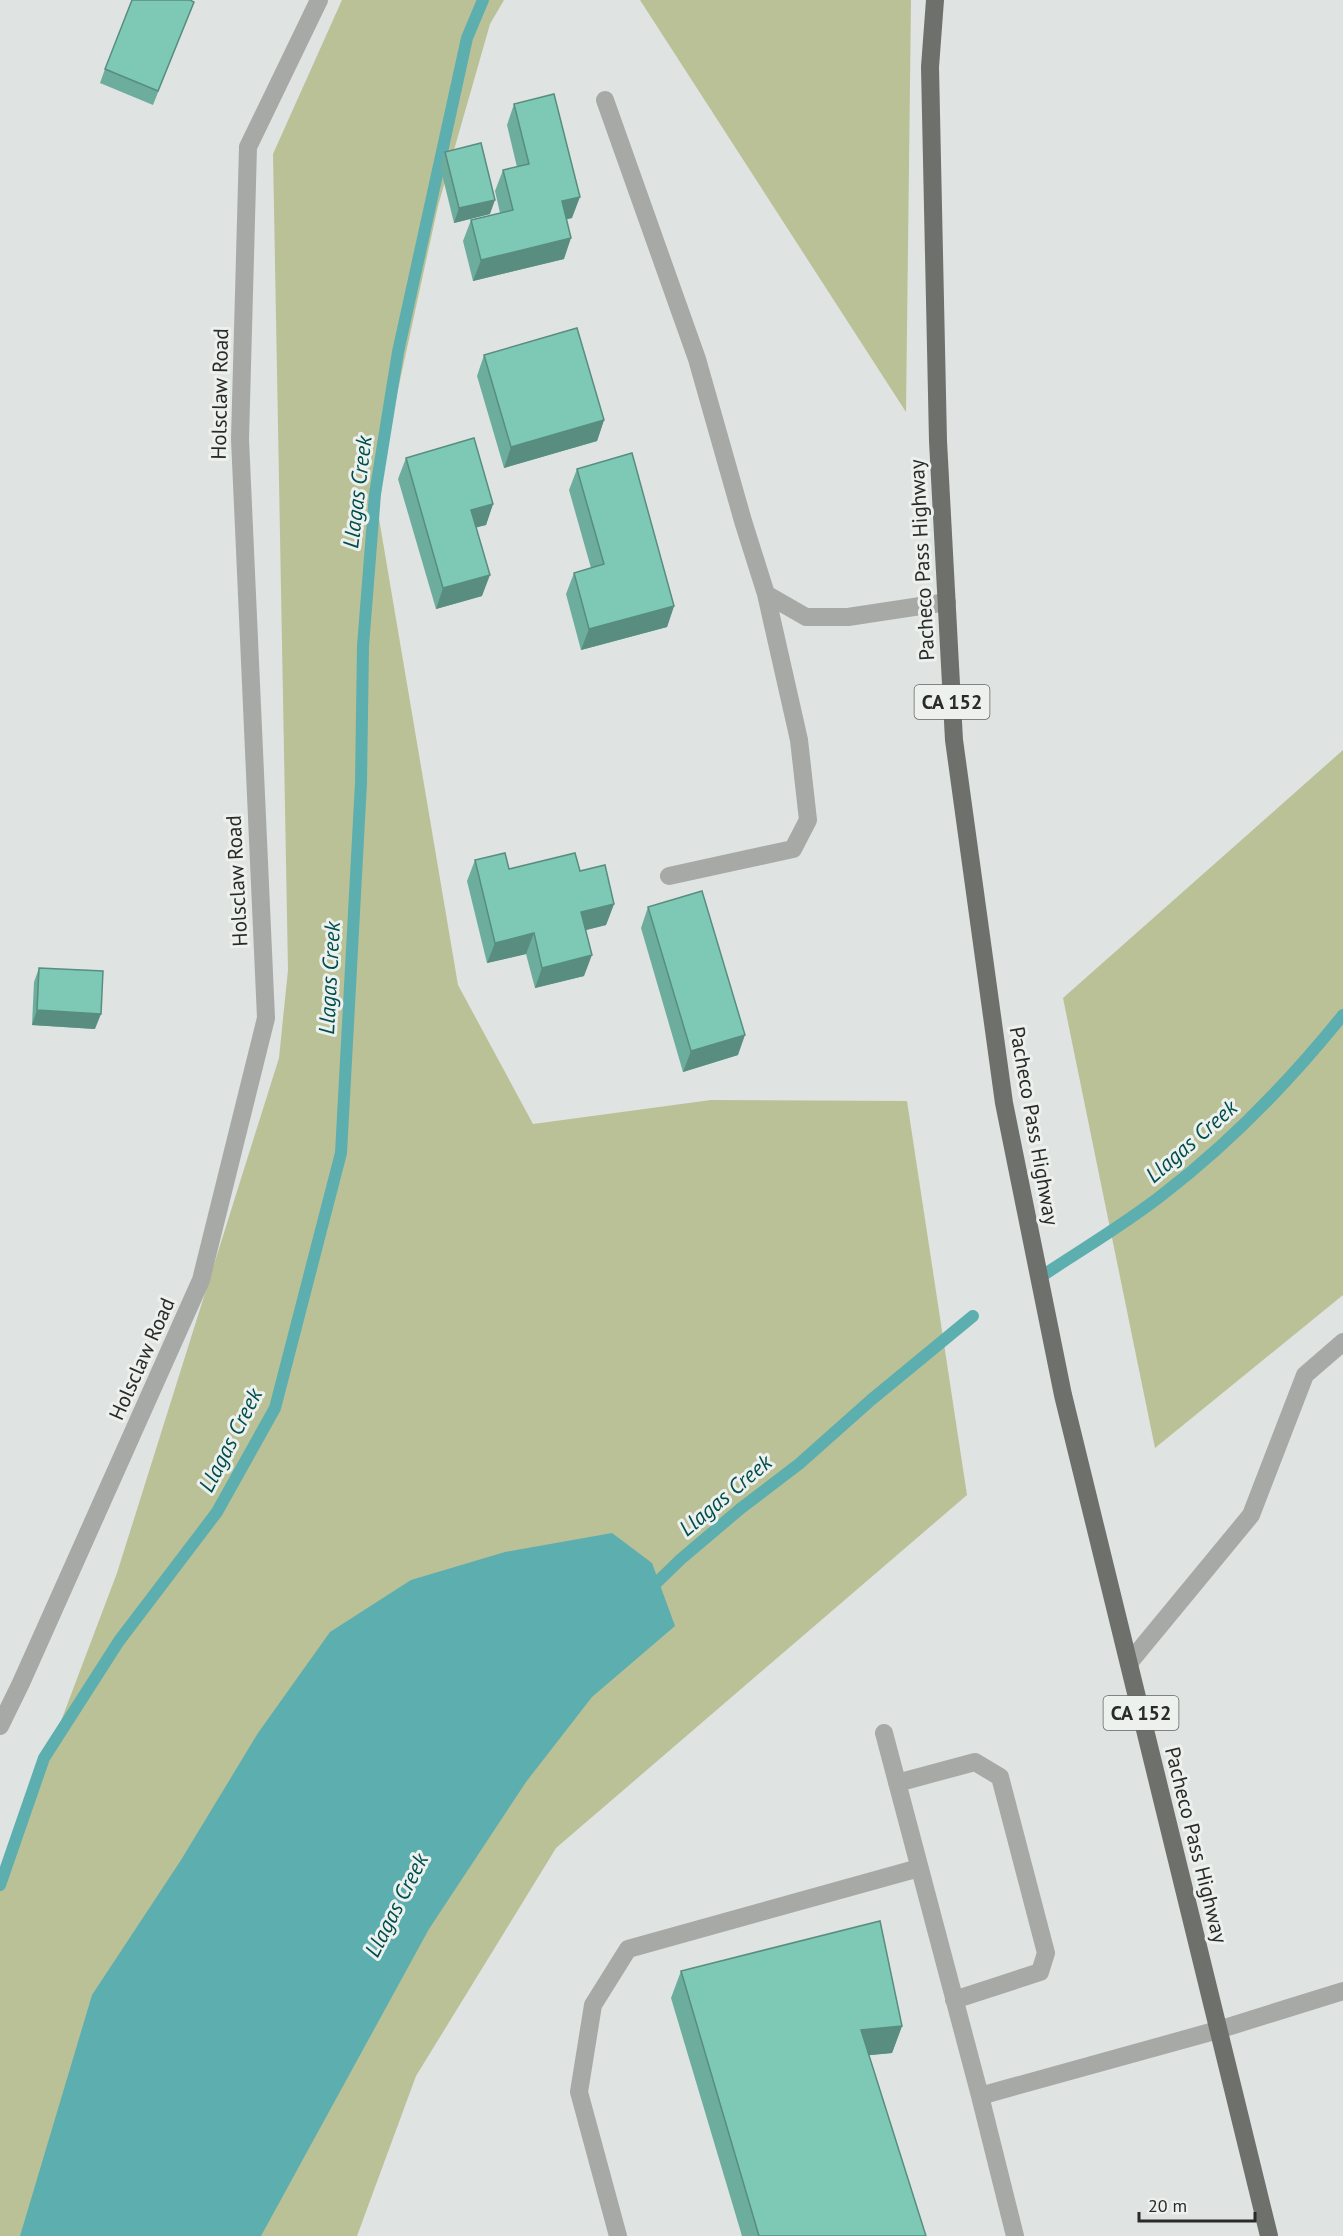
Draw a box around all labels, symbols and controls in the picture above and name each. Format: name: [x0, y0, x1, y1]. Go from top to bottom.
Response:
street label: Holsclaw Road: [205, 328, 234, 460]
water label: Llagas Creek: [336, 433, 378, 550]
street label: Pacheco Pass Highway: [903, 458, 940, 661]
road number: CA 152: [914, 685, 990, 719]
street label: Holsclaw Road: [220, 815, 253, 947]
water label: Llagas Creek: [312, 920, 346, 1035]
street label: Pacheco Pass Highway: [1004, 1024, 1065, 1228]
water label: Llagas Creek: [1139, 1093, 1244, 1189]
street label: Holsclaw Road: [102, 1293, 181, 1424]
water label: Llagas Creek: [192, 1382, 269, 1497]
water label: Llagas Creek: [673, 1447, 778, 1542]
road number: CA 152: [1104, 1696, 1178, 1730]
street label: Pacheco Pass Highway: [1159, 1744, 1234, 1946]
water label: Llagas Creek: [358, 1847, 435, 1962]
scale bar: [1139, 2185, 1254, 2223]
text: 20 m: [1148, 2194, 1187, 2217]

